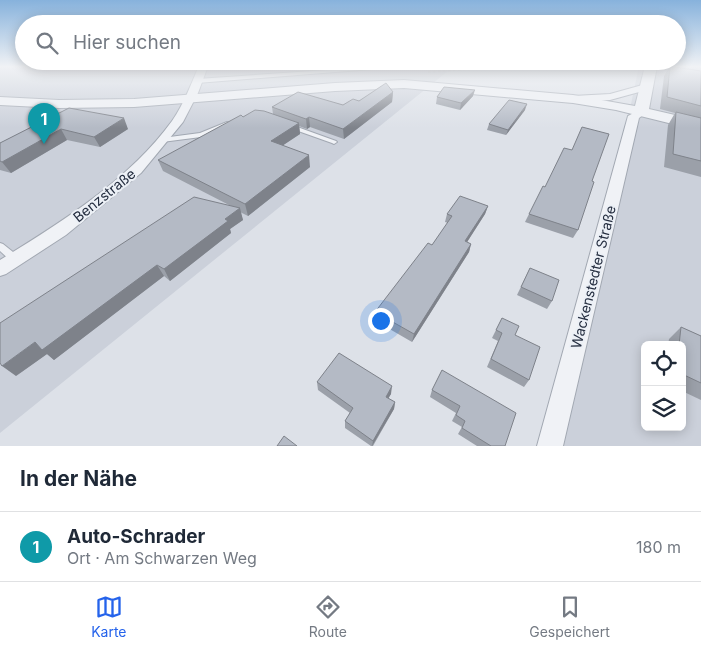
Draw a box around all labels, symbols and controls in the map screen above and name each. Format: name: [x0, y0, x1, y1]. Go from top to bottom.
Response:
search box: [15, 15, 686, 70]
icon: search: [33, 29, 61, 57]
text: Hier suchen: [73, 31, 181, 54]
pin: 1: [28, 103, 60, 144]
street label: Benzstraße: [69, 165, 139, 225]
street label: Wackenstedter Straße: [567, 204, 619, 350]
your location: [368, 308, 394, 334]
map controls: [641, 341, 686, 431]
button: locate: [641, 341, 686, 386]
button: layers: [641, 386, 686, 431]
text: In der Nähe: [20, 466, 137, 491]
text: Auto-Schrader: [67, 525, 205, 548]
text: 1: [33, 537, 39, 557]
text: 180 m: [636, 537, 681, 557]
text: Ort · Am Schwarzen Weg: [67, 548, 257, 568]
tab: Karte: [91, 593, 127, 640]
tab: Route: [309, 593, 347, 640]
tab: Gespeichert: [529, 593, 610, 640]

